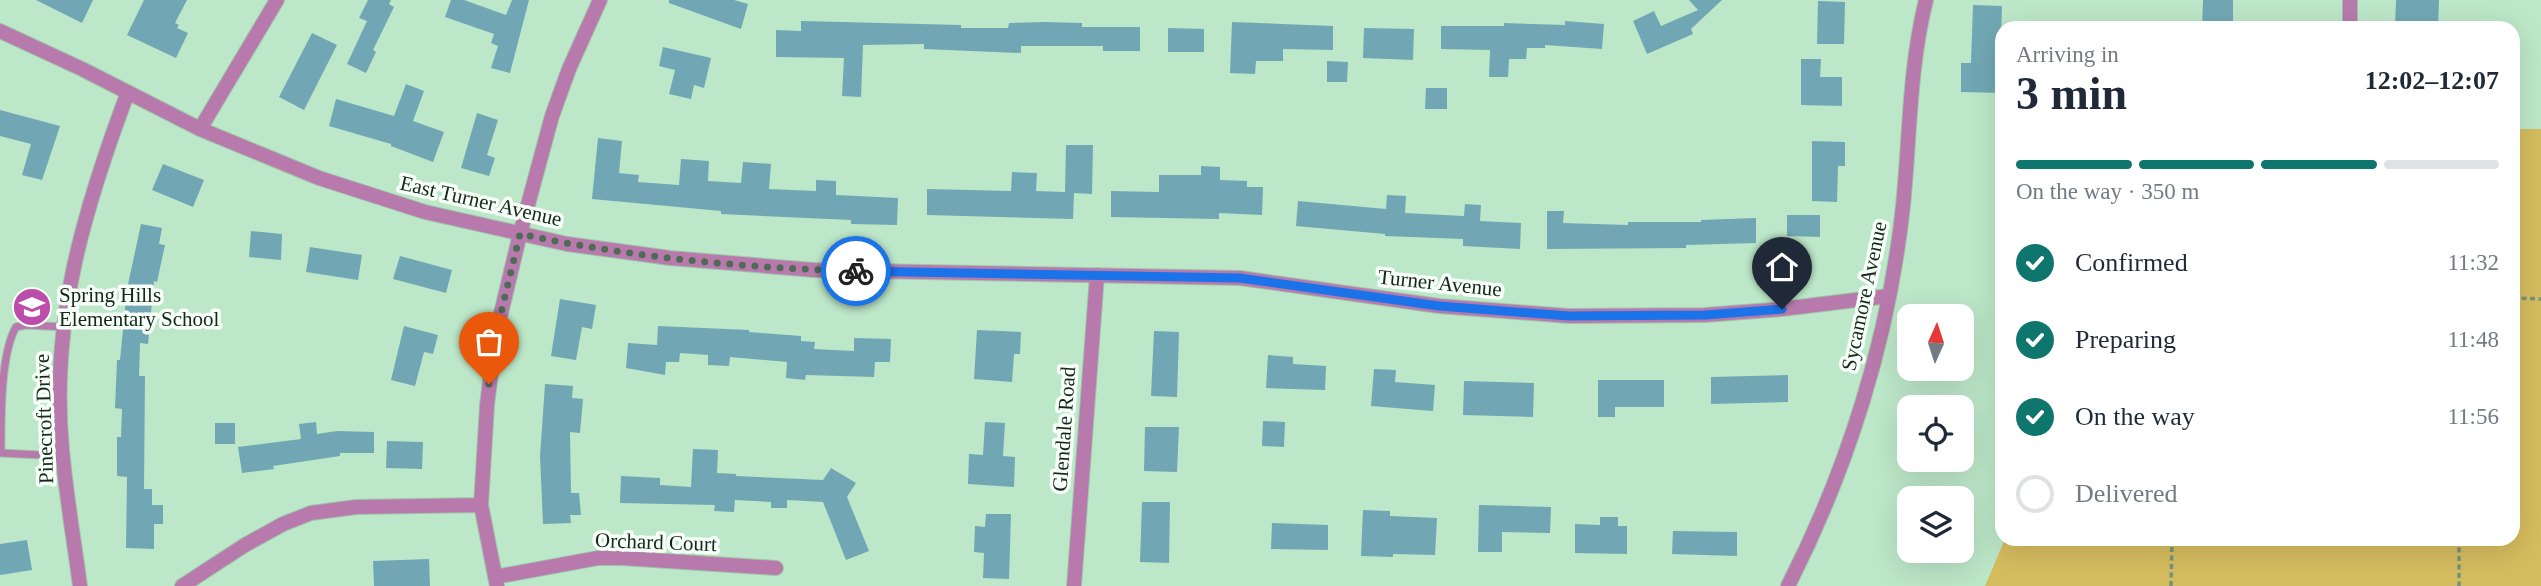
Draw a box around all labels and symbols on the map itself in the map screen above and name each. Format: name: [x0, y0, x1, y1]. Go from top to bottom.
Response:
street label: East Turner Avenue: [398, 171, 564, 231]
street label: Sycamore Avenue: [1836, 219, 1892, 373]
courier: [821, 236, 891, 306]
pin: [1752, 237, 1812, 309]
street label: Turner Avenue: [1377, 265, 1503, 301]
place label: Spring Hills Elementary School: [59, 283, 220, 331]
school or university icon: Spring Hills Elementary School: [11, 286, 53, 328]
north arrow: [1897, 304, 1974, 382]
pin: [459, 312, 519, 384]
street label: Pinecroft Drive: [30, 354, 58, 484]
street label: Glendale Road: [1048, 365, 1080, 492]
street label: Orchard Court: [595, 528, 717, 556]

